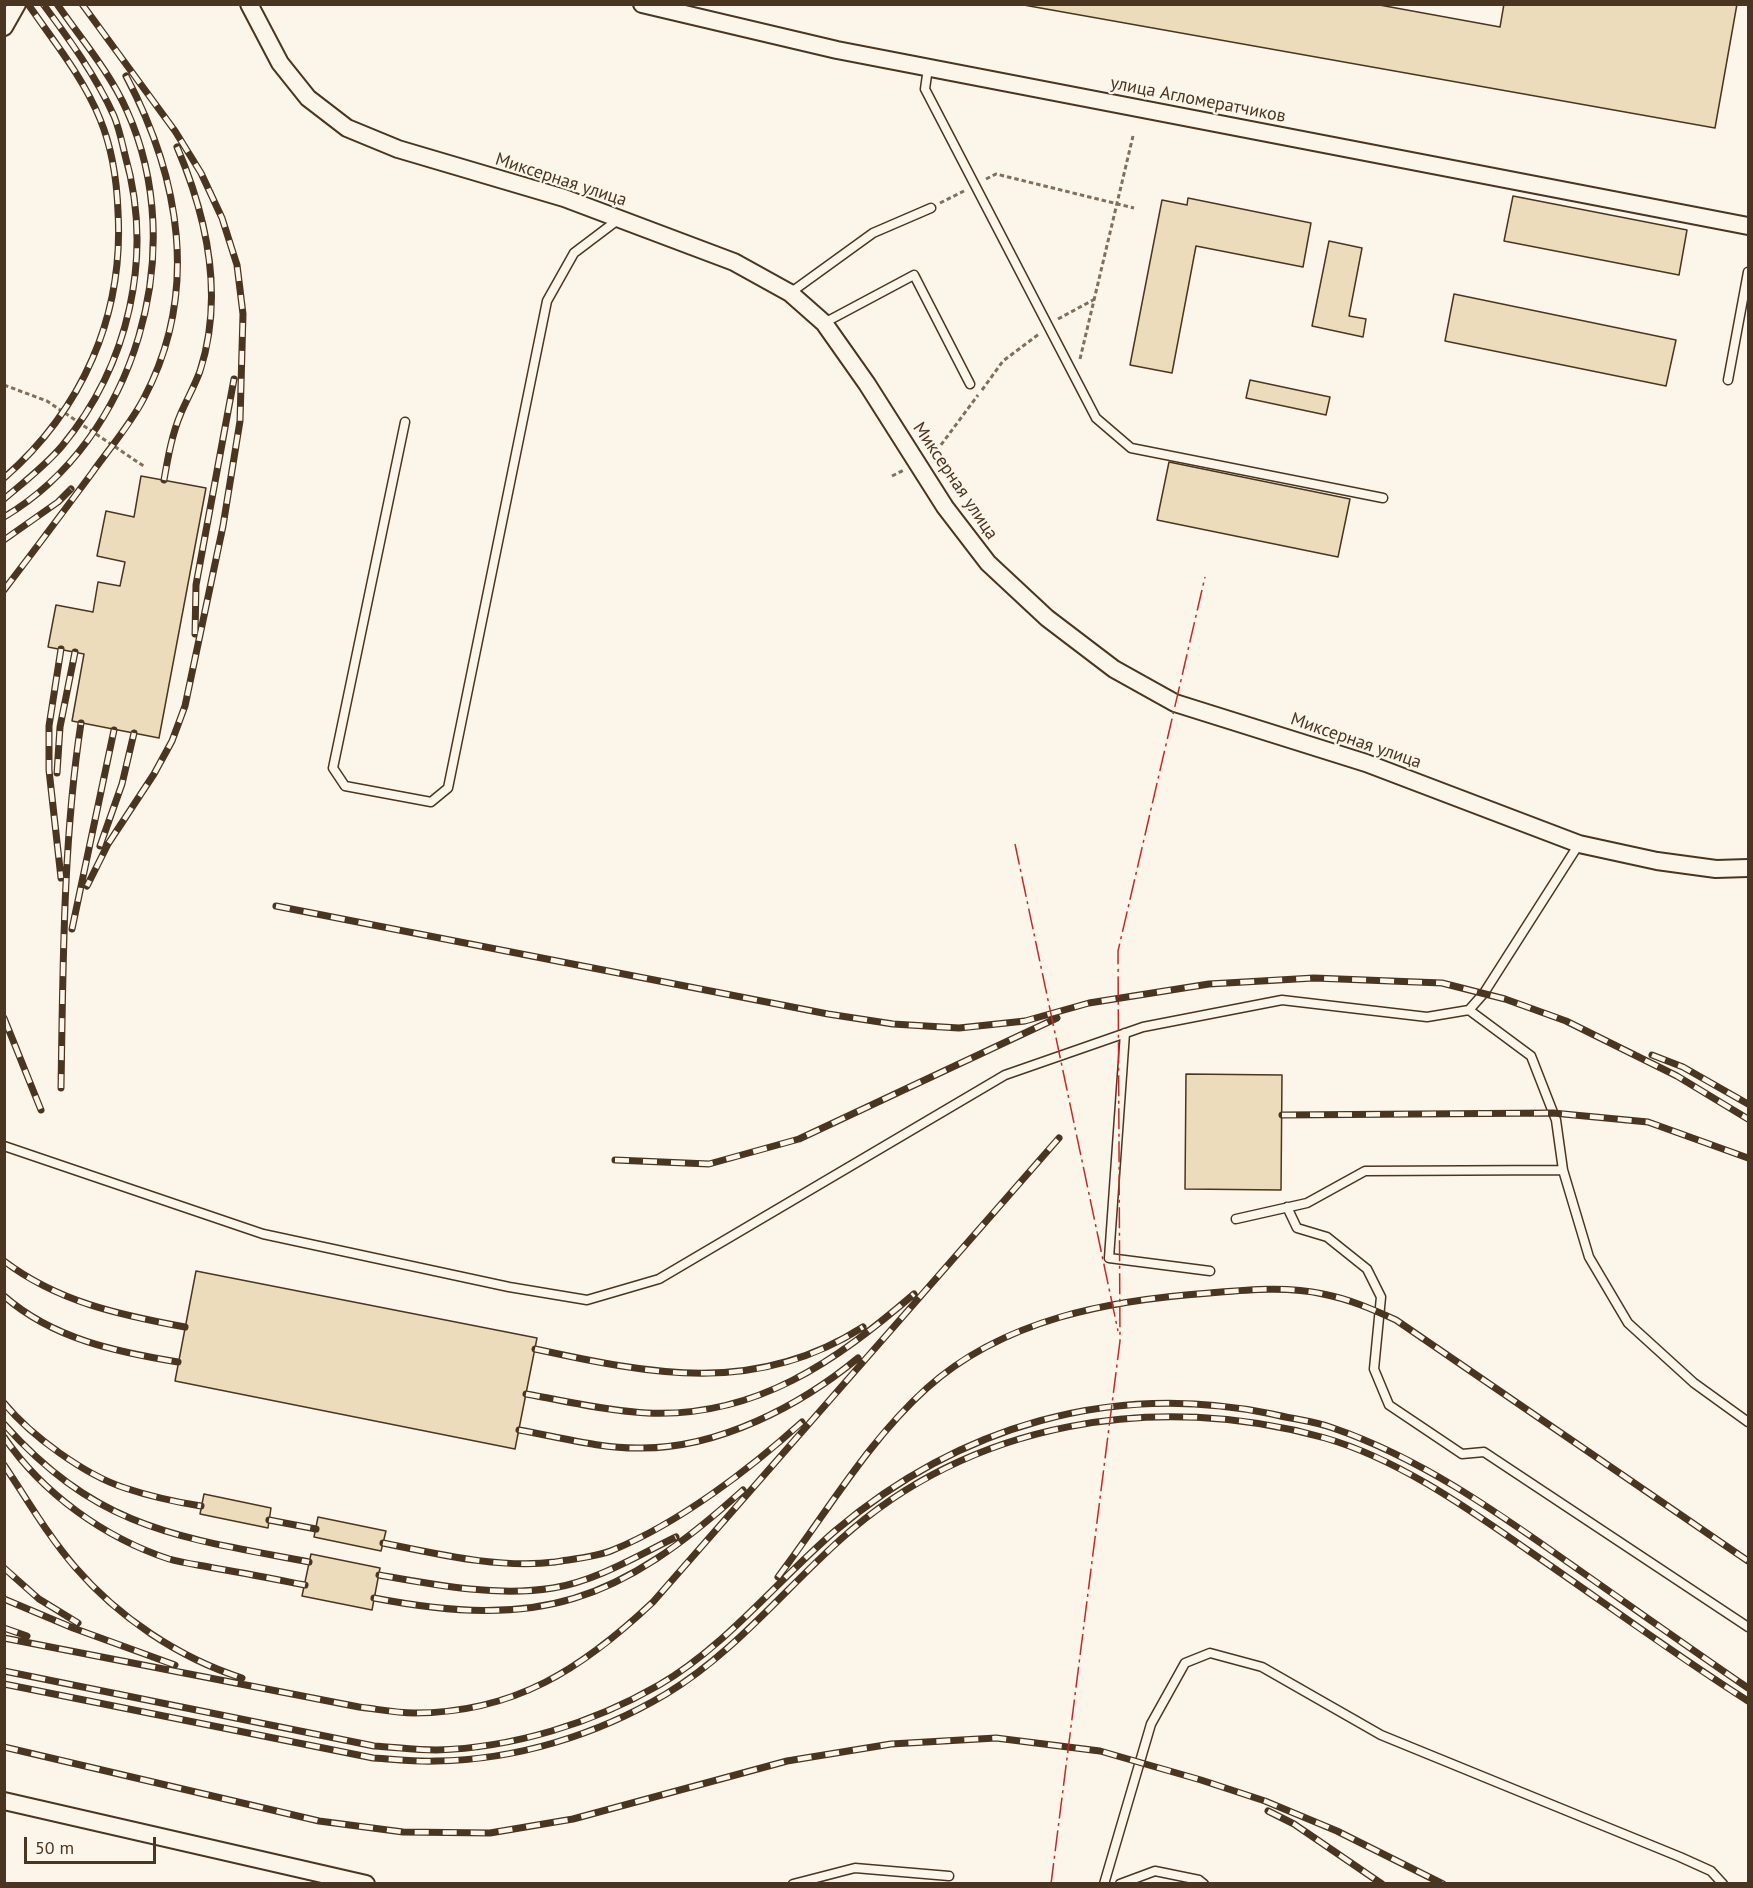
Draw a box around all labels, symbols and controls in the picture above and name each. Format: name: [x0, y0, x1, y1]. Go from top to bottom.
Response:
street label: улица Агломератчиков: [1108, 72, 1288, 128]
street label: Миксерная улица: [493, 149, 629, 211]
street label: Миксерная улица: [908, 418, 1002, 544]
street label: Миксерная улица: [1288, 709, 1424, 773]
scale bar: [27, 1825, 159, 1863]
text: 50 m: [35, 1836, 74, 1859]

